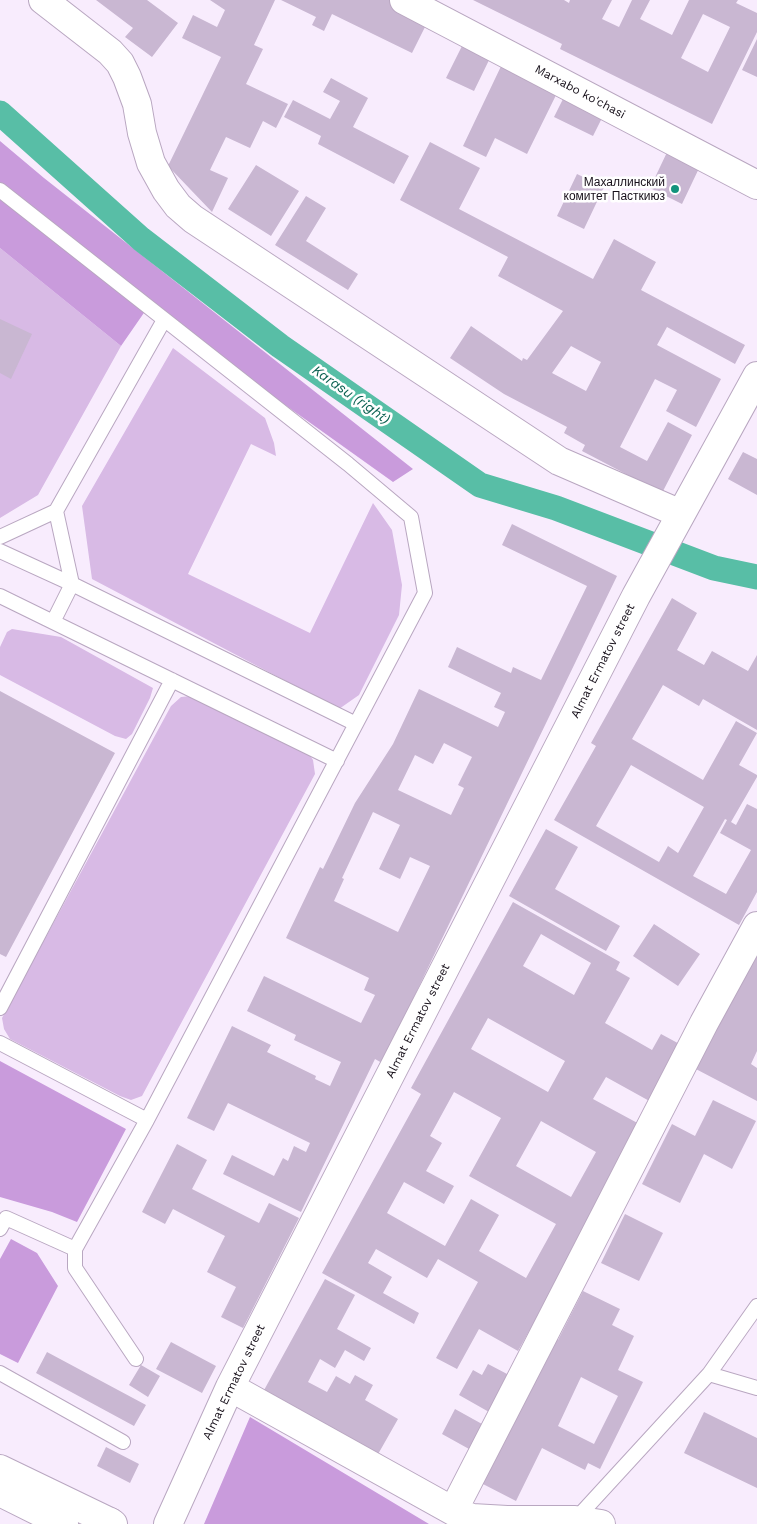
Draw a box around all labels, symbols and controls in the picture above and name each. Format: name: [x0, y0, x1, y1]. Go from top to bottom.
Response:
street label: Marxabo ko'chasi: [532, 62, 628, 122]
place label: Махаллинский комитет Пасткиюз: [564, 175, 665, 203]
marker: Махаллинский комитет Пасткиюз: [669, 183, 681, 195]
water label: Karasu (right): [309, 362, 393, 428]
street label: Almat Ermatov street: [568, 601, 638, 721]
street label: Almat Ermatov street: [383, 961, 453, 1081]
street label: Almat Ermatov street: [200, 1322, 268, 1442]

